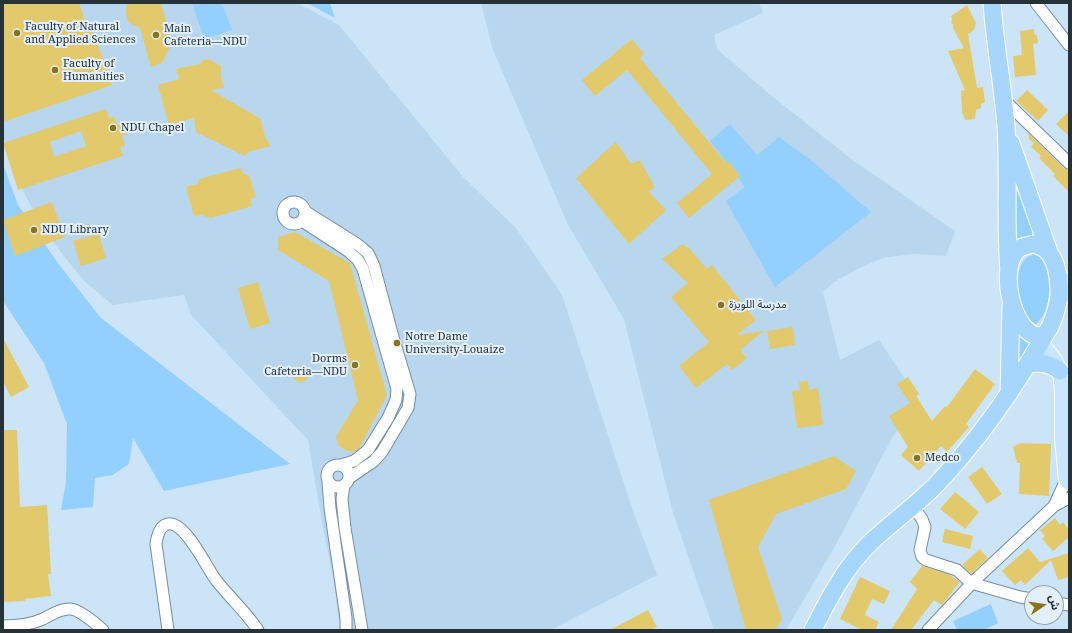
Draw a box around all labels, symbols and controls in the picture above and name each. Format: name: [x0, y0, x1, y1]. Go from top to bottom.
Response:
place label: Faculty of Natural and Applied Sciences: [25, 20, 136, 46]
place label: Main Cafeteria—NDU: [164, 22, 247, 48]
marker: Faculty of Natural and Applied Sciences: [12, 28, 22, 38]
marker: Main Cafeteria—NDU: [151, 30, 161, 40]
place label: Faculty of Humanities: [63, 57, 124, 83]
marker: Faculty of Humanities: [50, 65, 60, 75]
place label: NDU Chapel: [121, 121, 184, 135]
marker: NDU Chapel: [108, 123, 118, 133]
place label: NDU Library: [42, 223, 109, 237]
marker: NDU Library: [29, 225, 39, 235]
place label: مدرسة اللويزة: [729, 298, 787, 312]
marker: مدرسة اللويزة: [716, 300, 726, 310]
place label: Notre Dame University-Louaize: [405, 330, 504, 356]
marker: Notre Dame University-Louaize: [392, 338, 402, 348]
place label: Dorms Cafeteria—NDU: [264, 352, 347, 378]
marker: Dorms Cafeteria—NDU: [350, 360, 360, 370]
place label: Medco: [925, 451, 960, 465]
marker: Medco: [912, 453, 922, 463]
north arrow: [1024, 585, 1064, 625]
text: ش: [1046, 593, 1064, 611]

